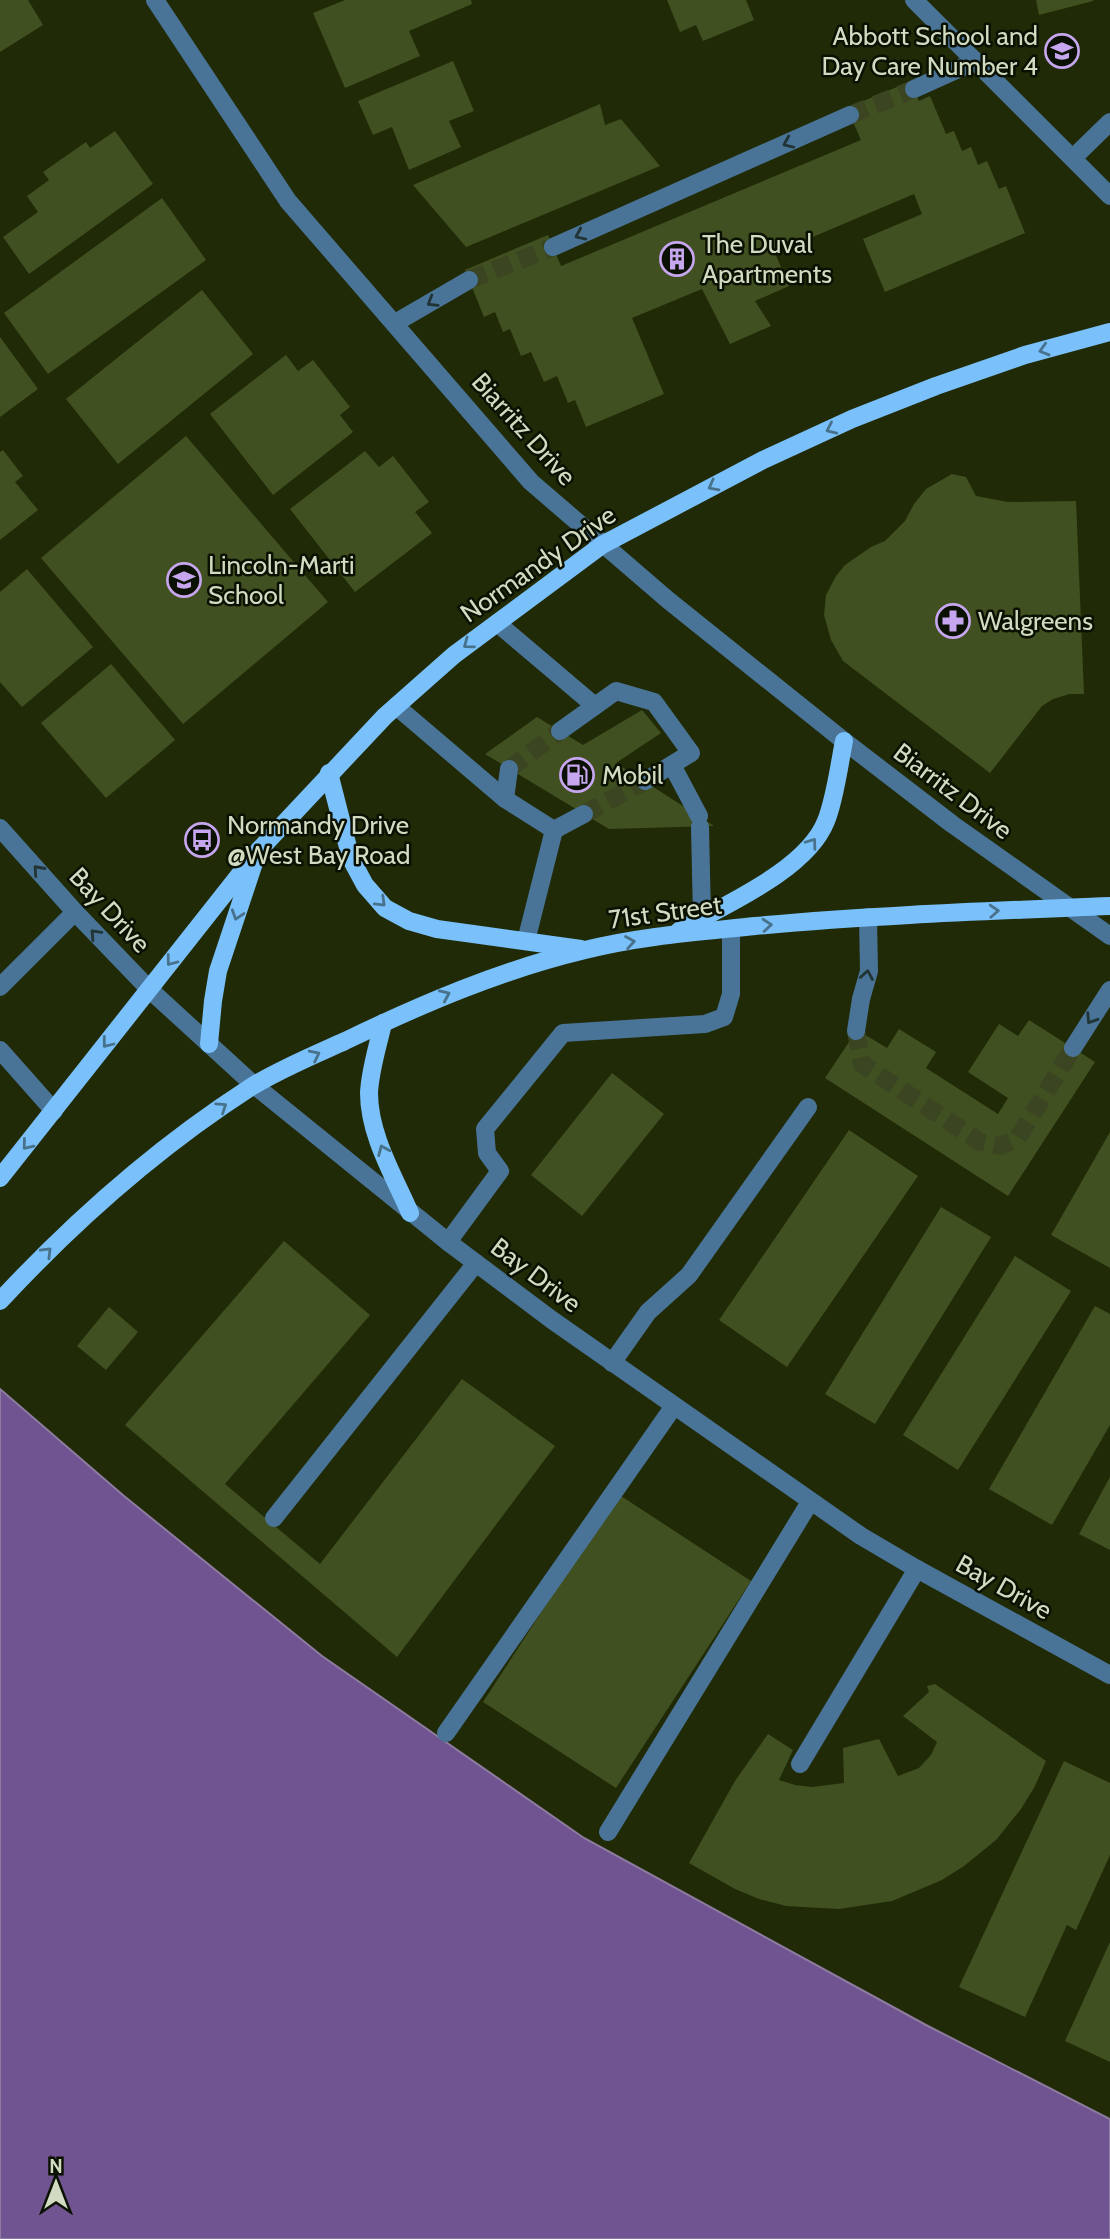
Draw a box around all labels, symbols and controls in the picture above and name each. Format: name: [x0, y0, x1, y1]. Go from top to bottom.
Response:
place label: Abbott School and Day Care Number 4: [822, 20, 1038, 82]
school or university icon: Abbott School and Day Care Number 4: [1043, 32, 1081, 70]
one-way arrow: [783, 135, 795, 149]
one-way arrow: [575, 227, 587, 241]
place label: The Duval Apartments: [702, 228, 832, 290]
building icon: The Duval Apartments: [658, 240, 696, 278]
one-way arrow: [427, 293, 440, 306]
one-way arrow: [1038, 342, 1050, 356]
street label: Biarritz Drive: [465, 366, 583, 492]
one-way arrow: [826, 421, 838, 435]
one-way arrow: [708, 478, 720, 491]
street label: Normandy Drive: [454, 499, 622, 629]
place label: Lincoln-Marti School: [208, 549, 355, 611]
school or university icon: Lincoln-Marti School: [165, 561, 203, 599]
pharmacy icon: Walgreens: [934, 602, 972, 640]
place label: Walgreens: [978, 605, 1093, 637]
one-way arrow: [464, 636, 476, 648]
street label: Biarritz Drive: [887, 736, 1019, 846]
fuel station icon: Mobil: [558, 756, 596, 794]
place label: Mobil: [602, 759, 663, 791]
place label: Normandy Drive @West Bay Road: [227, 809, 410, 871]
bus stop icon: Normandy Drive @West Bay Road: [183, 821, 221, 859]
one-way arrow: [804, 838, 816, 851]
street label: Bay Drive: [63, 861, 157, 959]
one-way arrow: [33, 865, 46, 878]
street label: 71st Street: [606, 888, 724, 936]
one-way arrow: [373, 894, 386, 906]
one-way arrow: [988, 904, 999, 919]
one-way arrow: [231, 908, 245, 920]
one-way arrow: [761, 918, 772, 933]
one-way arrow: [91, 929, 104, 942]
one-way arrow: [624, 935, 636, 950]
one-way arrow: [167, 954, 179, 966]
one-way arrow: [858, 969, 873, 981]
one-way arrow: [438, 989, 450, 1003]
one-way arrow: [1087, 1011, 1100, 1024]
one-way arrow: [103, 1036, 116, 1048]
one-way arrow: [308, 1049, 320, 1063]
one-way arrow: [214, 1103, 227, 1115]
one-way arrow: [22, 1137, 35, 1150]
one-way arrow: [377, 1145, 391, 1157]
street label: Bay Drive: [485, 1231, 587, 1319]
one-way arrow: [38, 1247, 51, 1260]
street label: Bay Drive: [950, 1548, 1058, 1626]
north arrow: [21, 2148, 91, 2218]
text: N: [49, 2155, 63, 2178]

